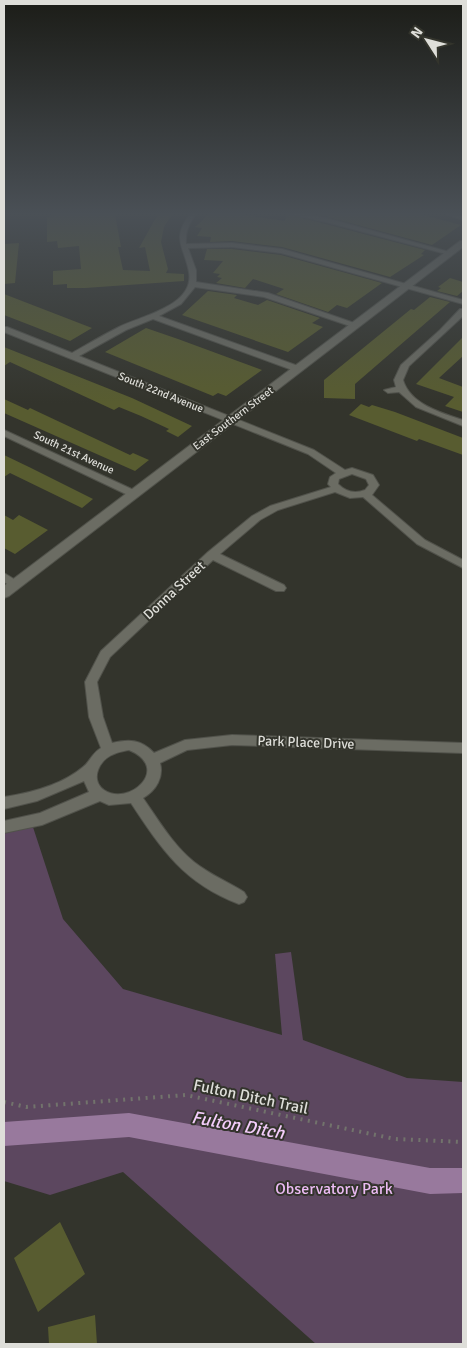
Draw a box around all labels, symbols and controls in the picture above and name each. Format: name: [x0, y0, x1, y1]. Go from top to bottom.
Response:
north arrow: [402, 15, 452, 65]
text: N: [407, 24, 427, 42]
street label: South 22nd Avenue: [116, 369, 205, 415]
street label: East Southern Street: [191, 384, 276, 453]
street label: South 21st Avenue: [31, 428, 116, 477]
street label: Donna Street: [140, 557, 209, 623]
street label: Park Place Drive: [257, 732, 355, 753]
street label: Fulton Ditch Trail: [191, 1075, 310, 1119]
water label: Fulton Ditch: [190, 1106, 287, 1144]
park label: Observatory Park: [275, 1179, 393, 1199]

